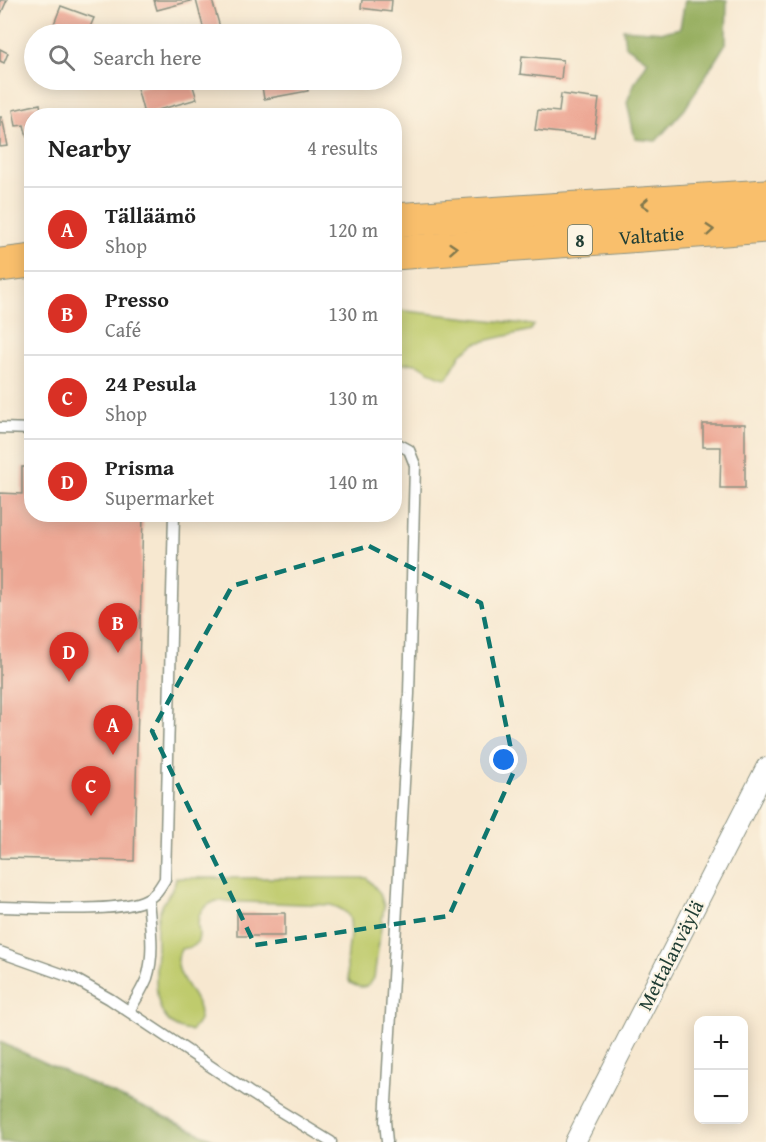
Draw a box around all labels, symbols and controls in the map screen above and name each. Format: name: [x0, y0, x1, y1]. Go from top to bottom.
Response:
search box: [24, 24, 402, 90]
icon: search: [45, 41, 78, 74]
text: Search here: [93, 41, 202, 73]
text: Nearby: [48, 128, 131, 167]
text: 4 results: [307, 133, 378, 162]
one-way arrow: [640, 197, 649, 210]
text: Tälläämö: [105, 199, 196, 231]
text: A: [61, 215, 74, 244]
text: 120 m: [328, 215, 378, 244]
street label: Valtatie: [618, 217, 685, 251]
one-way arrow: [706, 224, 715, 237]
road number: 8: [568, 225, 592, 255]
text: Shop: [105, 231, 147, 260]
one-way arrow: [448, 242, 457, 255]
text: Presso: [105, 283, 169, 315]
text: B: [61, 299, 74, 328]
text: 130 m: [328, 299, 378, 328]
text: Café: [105, 315, 141, 344]
text: 24 Pesula: [105, 367, 196, 399]
text: C: [62, 383, 73, 412]
text: 130 m: [328, 383, 378, 412]
text: Shop: [105, 399, 147, 428]
text: Prisma: [105, 451, 174, 483]
text: D: [61, 467, 74, 496]
text: 140 m: [328, 467, 378, 496]
text: Supermarket: [105, 483, 214, 512]
pin: B: [98, 604, 138, 653]
pin: D: [50, 632, 88, 682]
pin: A: [94, 706, 132, 755]
your location: [489, 745, 518, 774]
pin: C: [72, 766, 110, 816]
street label: Mettalanväylä: [630, 894, 710, 1015]
map controls: [694, 1016, 748, 1124]
button: +: [694, 1016, 748, 1070]
button: −: [694, 1070, 748, 1124]

